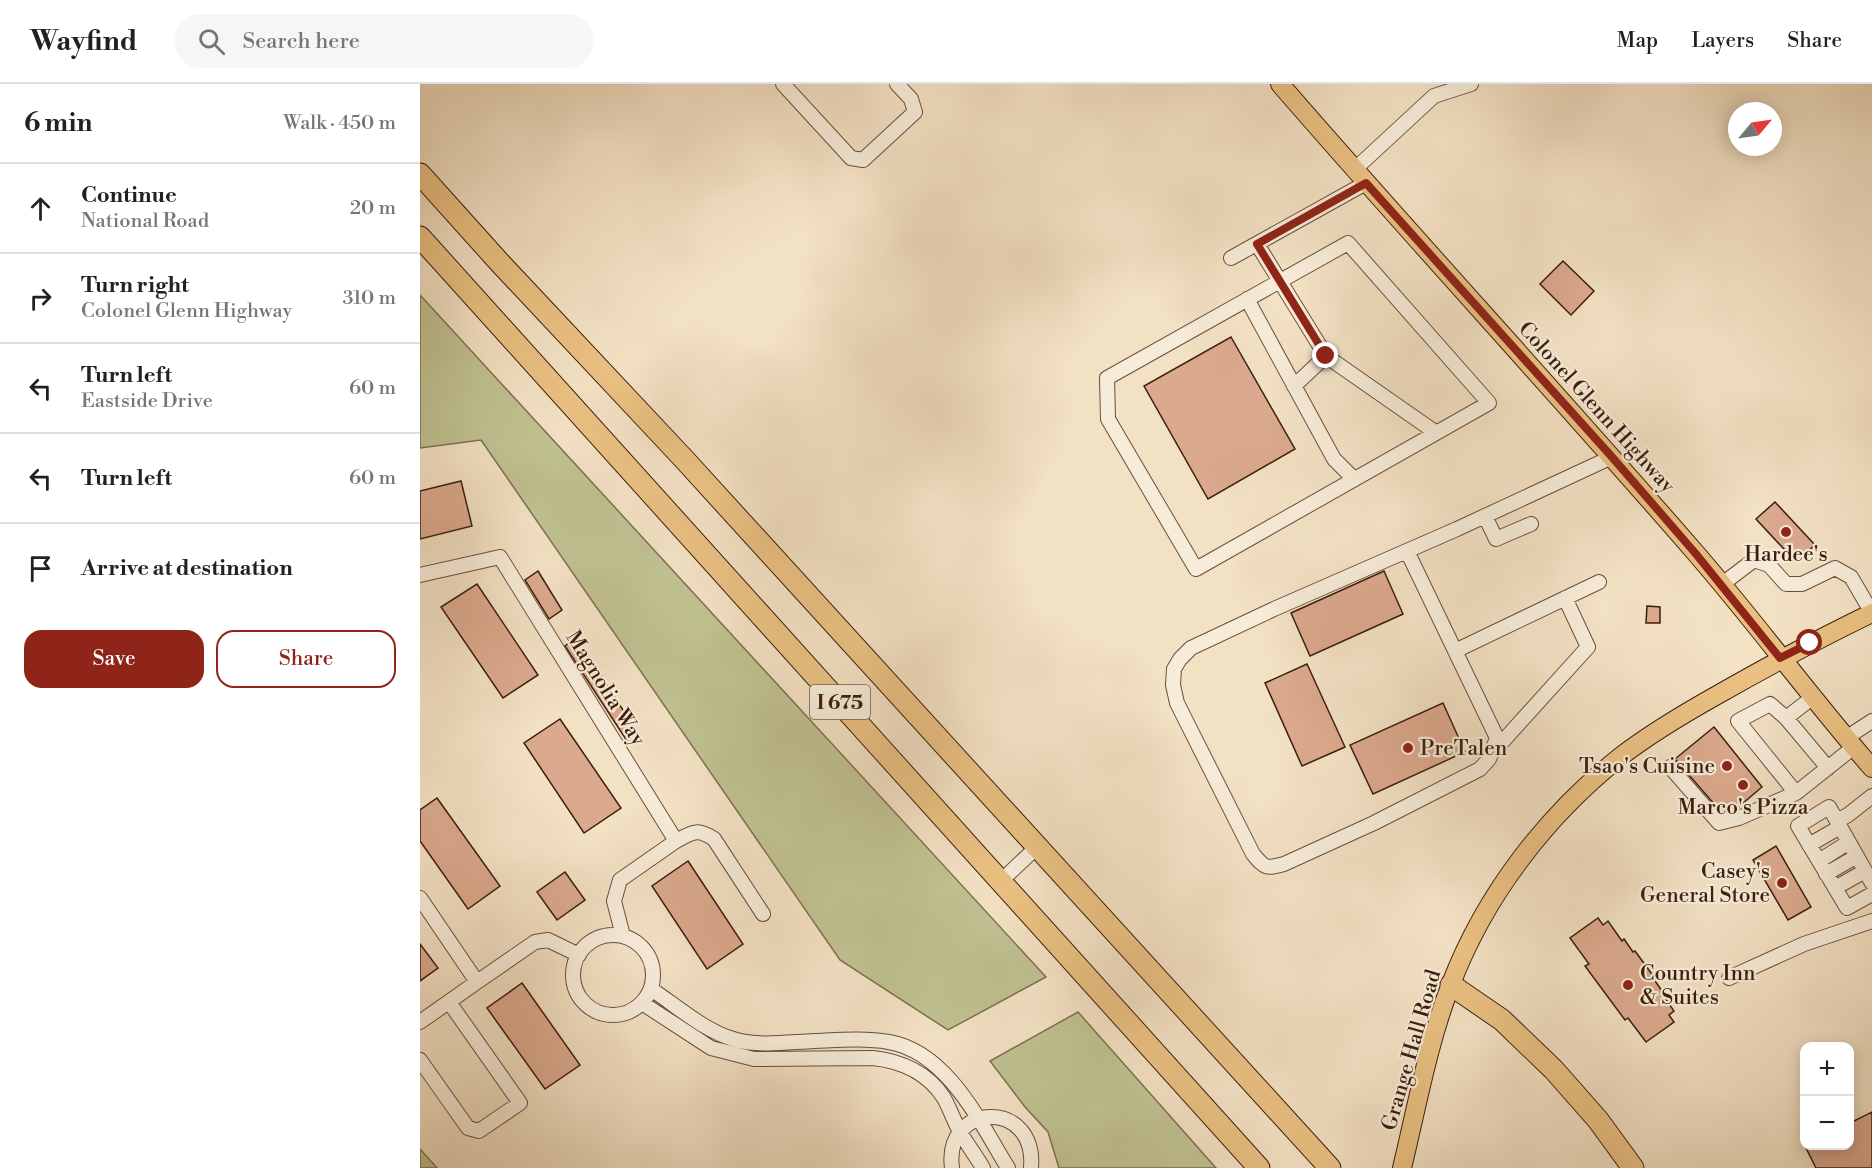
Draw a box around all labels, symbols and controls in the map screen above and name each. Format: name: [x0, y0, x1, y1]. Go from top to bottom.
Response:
search box: [174, 14, 594, 68]
text: Wayfind: [30, 24, 138, 59]
icon: search: [195, 25, 228, 58]
text: Search here: [243, 28, 360, 55]
text: Map: [1617, 28, 1658, 54]
text: Layers: [1691, 28, 1754, 54]
text: Share: [1787, 28, 1842, 54]
north arrow: [1728, 102, 1782, 156]
text: 6 min: [24, 107, 92, 139]
text: Walk · 450 m: [283, 111, 396, 136]
text: Continue: [81, 182, 177, 209]
icon: ahead: [24, 192, 57, 225]
text: 20 m: [350, 196, 396, 221]
text: National Road: [81, 209, 209, 234]
text: Turn right: [81, 272, 189, 299]
icon: right: [24, 282, 57, 315]
text: 310 m: [343, 286, 396, 311]
text: Colonel Glenn Highway: [81, 299, 292, 324]
street label: Colonel Glenn Highway: [1512, 317, 1681, 499]
route end: [1312, 342, 1338, 368]
text: Turn left: [81, 362, 172, 389]
icon: left: [24, 372, 57, 405]
text: 60 m: [349, 376, 396, 401]
text: Eastside Drive: [81, 389, 213, 414]
icon: left: [24, 462, 57, 495]
text: Turn left: [81, 465, 172, 492]
text: 60 m: [349, 466, 396, 491]
marker: Hardee's: [1779, 525, 1793, 539]
place label: Hardee's: [1744, 542, 1828, 568]
icon: arrive: [24, 552, 57, 585]
text: Arrive at destination: [81, 555, 293, 582]
street label: Magnolia Way: [559, 626, 651, 752]
route start: [1796, 629, 1822, 655]
button: Save: [24, 630, 204, 688]
button: Share: [216, 630, 396, 688]
road number: I 675: [810, 685, 870, 719]
place label: PreTalen: [1420, 736, 1508, 762]
marker: PreTalen: [1401, 741, 1415, 755]
place label: Tsao's Cuisine: [1579, 754, 1715, 780]
marker: Tsao's Cuisine: [1720, 759, 1734, 773]
marker: Marco's Pizza: [1736, 778, 1750, 792]
place label: Marco's Pizza: [1678, 795, 1809, 821]
place label: Casey's General Store: [1640, 859, 1770, 909]
marker: Casey's General Store: [1775, 876, 1789, 890]
place label: Country Inn & Suites: [1640, 961, 1756, 1011]
street label: Grange Hall Road: [1377, 967, 1447, 1134]
marker: Country Inn & Suites: [1621, 978, 1635, 992]
map controls: [1800, 1042, 1854, 1150]
button: +: [1800, 1042, 1854, 1096]
button: −: [1800, 1096, 1854, 1150]

